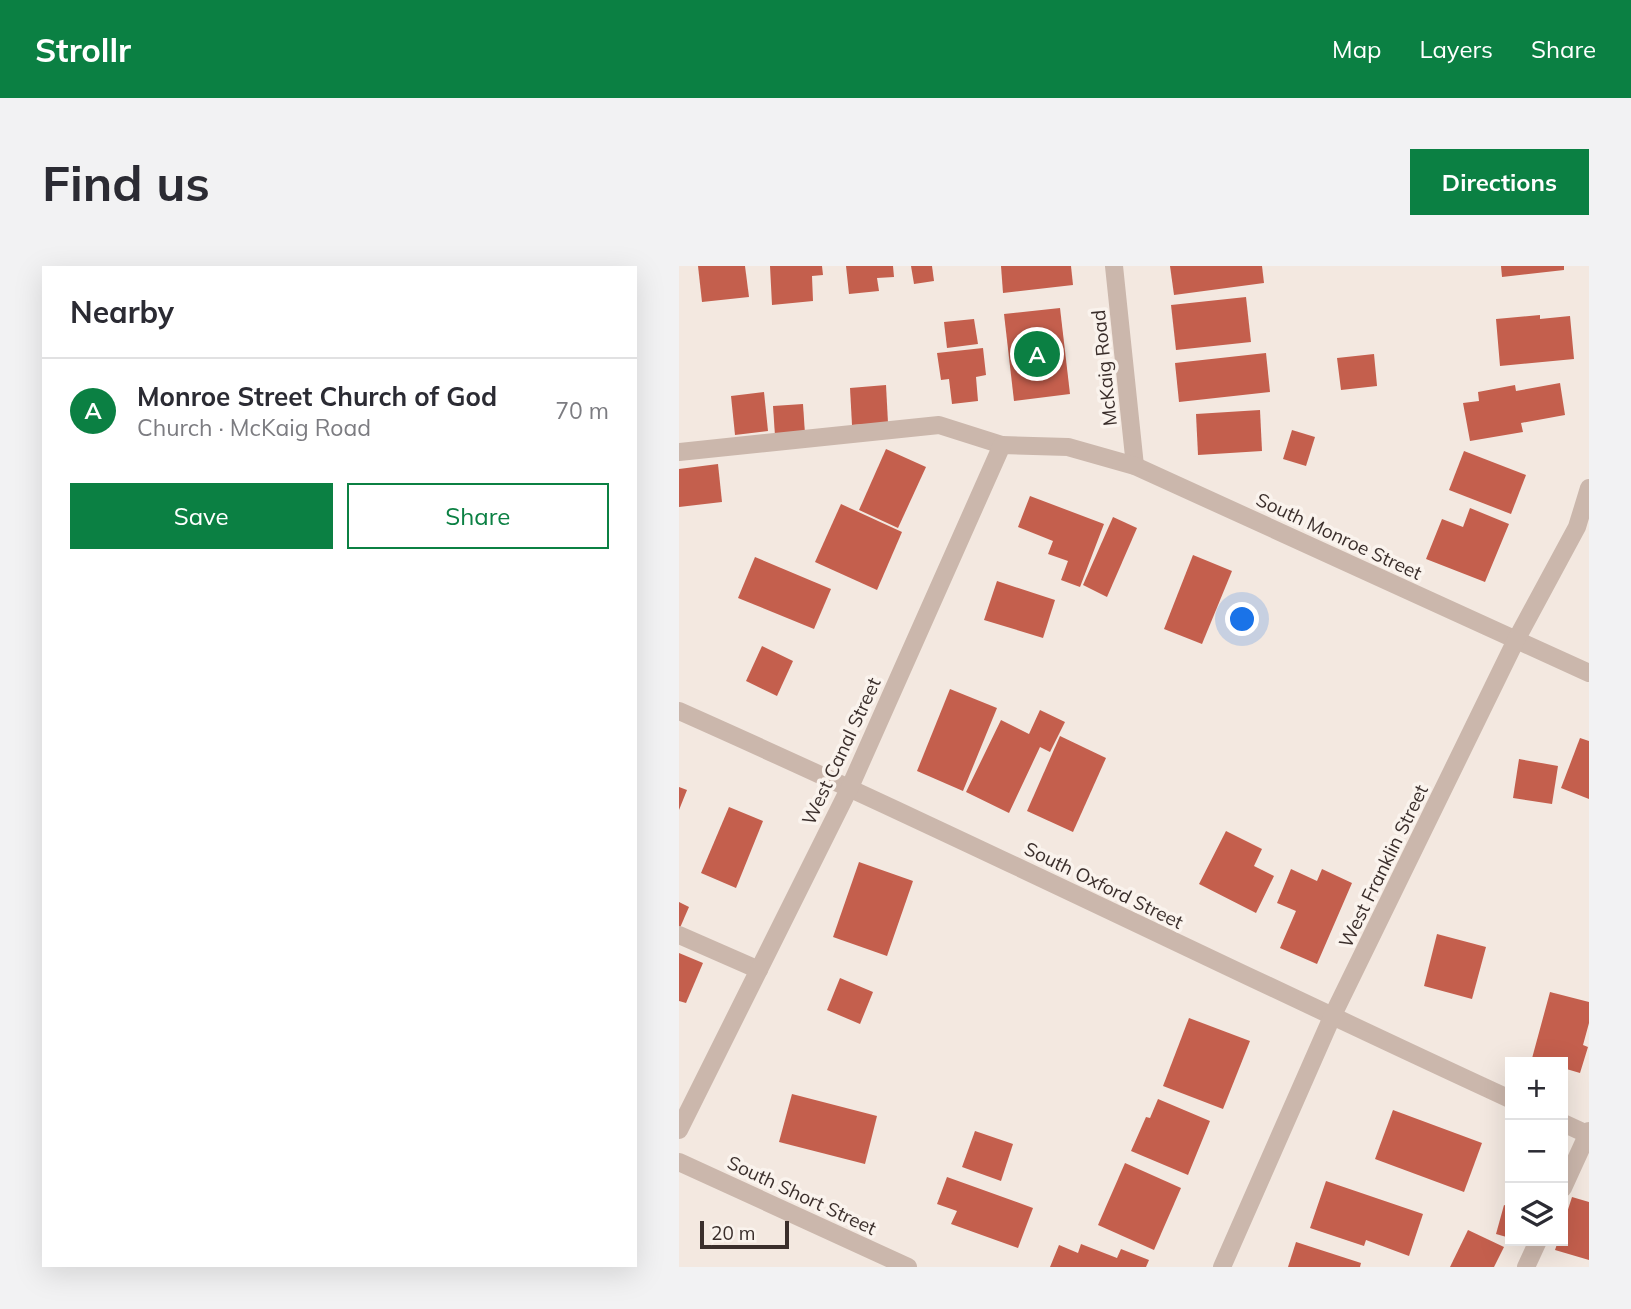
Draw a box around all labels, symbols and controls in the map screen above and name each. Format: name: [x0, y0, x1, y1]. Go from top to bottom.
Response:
text: Strollr: [35, 29, 131, 70]
text: Map: [1332, 34, 1381, 64]
text: Layers: [1419, 34, 1493, 64]
text: Share: [1531, 34, 1596, 64]
button: Directions: [1410, 149, 1589, 215]
text: Find us: [42, 152, 210, 213]
text: Nearby: [70, 293, 174, 331]
street label: McKaig Road: [1086, 309, 1122, 427]
pin: A: [1014, 328, 1060, 380]
text: Monroe Street Church of God: [137, 380, 497, 413]
text: A: [84, 396, 102, 425]
text: 70 m: [555, 396, 609, 425]
text: Church · McKaig Road: [137, 413, 371, 442]
button: Save: [70, 483, 333, 549]
button: Share: [347, 483, 609, 549]
street label: South Monroe Street: [1252, 487, 1426, 585]
your location: [1225, 602, 1259, 636]
street label: West Canal Street: [796, 673, 886, 829]
street label: West Franklin Street: [1333, 780, 1433, 952]
street label: South Oxford Street: [1021, 836, 1188, 934]
map controls: [1505, 1057, 1568, 1246]
button: +: [1505, 1057, 1568, 1120]
button: −: [1505, 1120, 1568, 1183]
street label: South Short Street: [724, 1150, 881, 1240]
button: layers: [1505, 1183, 1568, 1246]
scale bar: [700, 1218, 789, 1250]
text: 20 m: [711, 1221, 755, 1245]

